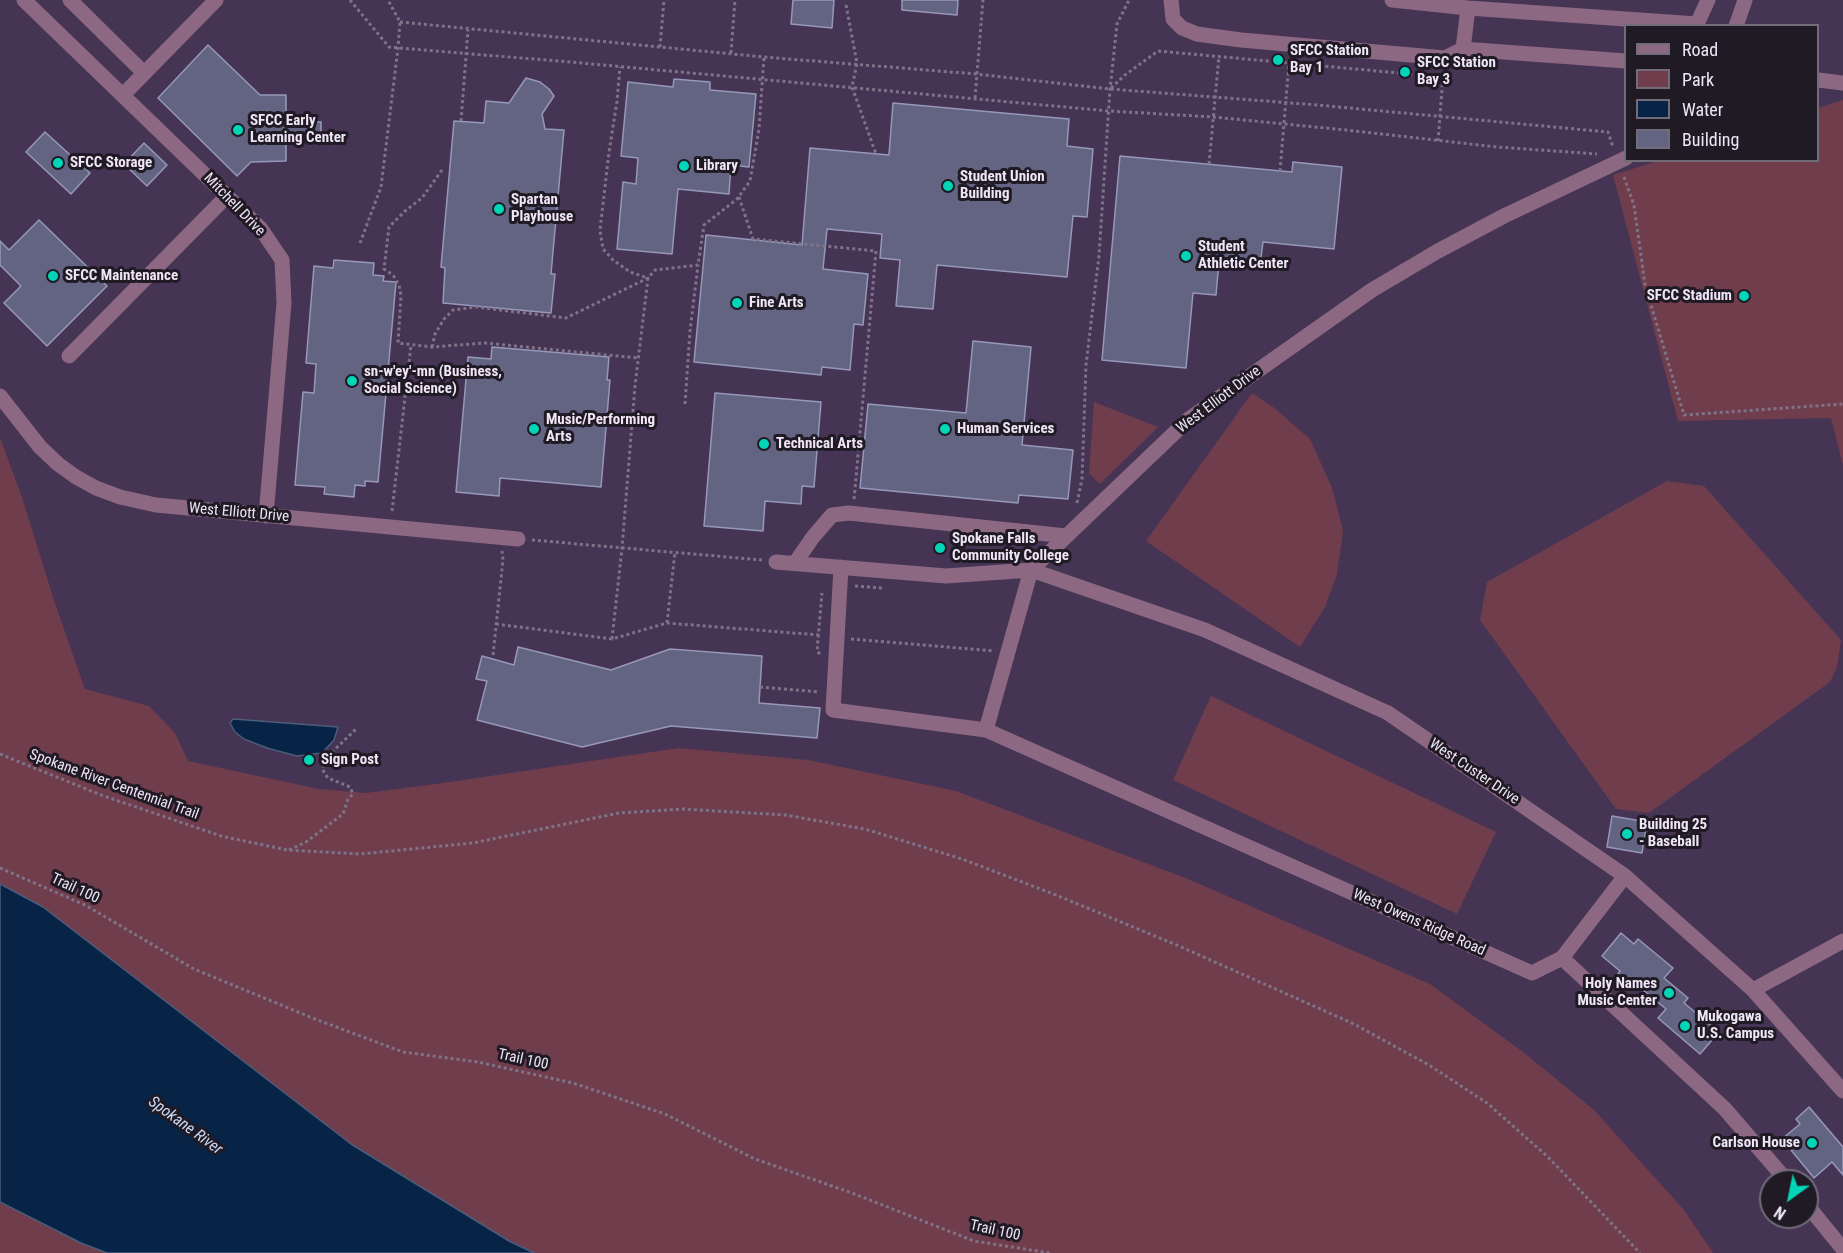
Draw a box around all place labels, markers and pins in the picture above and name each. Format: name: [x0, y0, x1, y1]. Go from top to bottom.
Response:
place label: SFCC Station Bay 1: [1290, 42, 1369, 77]
marker: SFCC Station Bay 1: [1271, 53, 1285, 67]
place label: SFCC Station Bay 3: [1417, 54, 1496, 89]
marker: SFCC Station Bay 3: [1398, 65, 1412, 79]
place label: SFCC Early Learning Center: [250, 112, 346, 147]
marker: SFCC Early Learning Center: [231, 123, 245, 137]
place label: SFCC Storage: [70, 154, 152, 172]
marker: SFCC Storage: [51, 156, 65, 170]
place label: Library: [696, 157, 738, 175]
marker: Library: [677, 159, 691, 173]
place label: Student Union Building: [960, 168, 1045, 203]
marker: Student Union Building: [941, 179, 955, 193]
place label: Spartan Playhouse: [511, 191, 573, 226]
marker: Spartan Playhouse: [492, 202, 506, 216]
place label: Student Athletic Center: [1198, 238, 1288, 273]
marker: Student Athletic Center: [1179, 249, 1193, 263]
place label: SFCC Maintenance: [65, 267, 178, 285]
marker: SFCC Maintenance: [46, 269, 60, 283]
place label: SFCC Stadium: [1647, 287, 1732, 305]
marker: SFCC Stadium: [1737, 289, 1751, 303]
place label: Fine Arts: [749, 294, 804, 312]
marker: Fine Arts: [730, 296, 744, 310]
place label: sn-w'ey'-mn (Business, Social Science): [364, 363, 502, 398]
marker: sn-w'ey'-mn (Business, Social Science): [345, 374, 359, 388]
place label: Music/Performing Arts: [546, 411, 655, 446]
place label: Human Services: [957, 420, 1054, 438]
marker: Music/Performing Arts: [527, 422, 541, 436]
marker: Human Services: [938, 422, 952, 436]
place label: Technical Arts: [776, 435, 863, 453]
marker: Technical Arts: [757, 437, 771, 451]
place label: Spokane Falls Community College: [952, 530, 1069, 565]
marker: Spokane Falls Community College: [933, 541, 947, 555]
place label: Sign Post: [321, 751, 379, 769]
marker: Sign Post: [302, 753, 316, 767]
place label: Building 25 - Baseball: [1639, 816, 1707, 851]
marker: Building 25 - Baseball: [1620, 827, 1634, 841]
place label: Holy Names Music Center: [1577, 975, 1657, 1010]
marker: Holy Names Music Center: [1662, 986, 1676, 1000]
place label: Mukogawa U.S. Campus: [1697, 1008, 1774, 1043]
marker: Mukogawa U.S. Campus: [1678, 1019, 1692, 1033]
place label: Carlson House: [1712, 1134, 1800, 1152]
marker: Carlson House: [1805, 1136, 1819, 1150]

